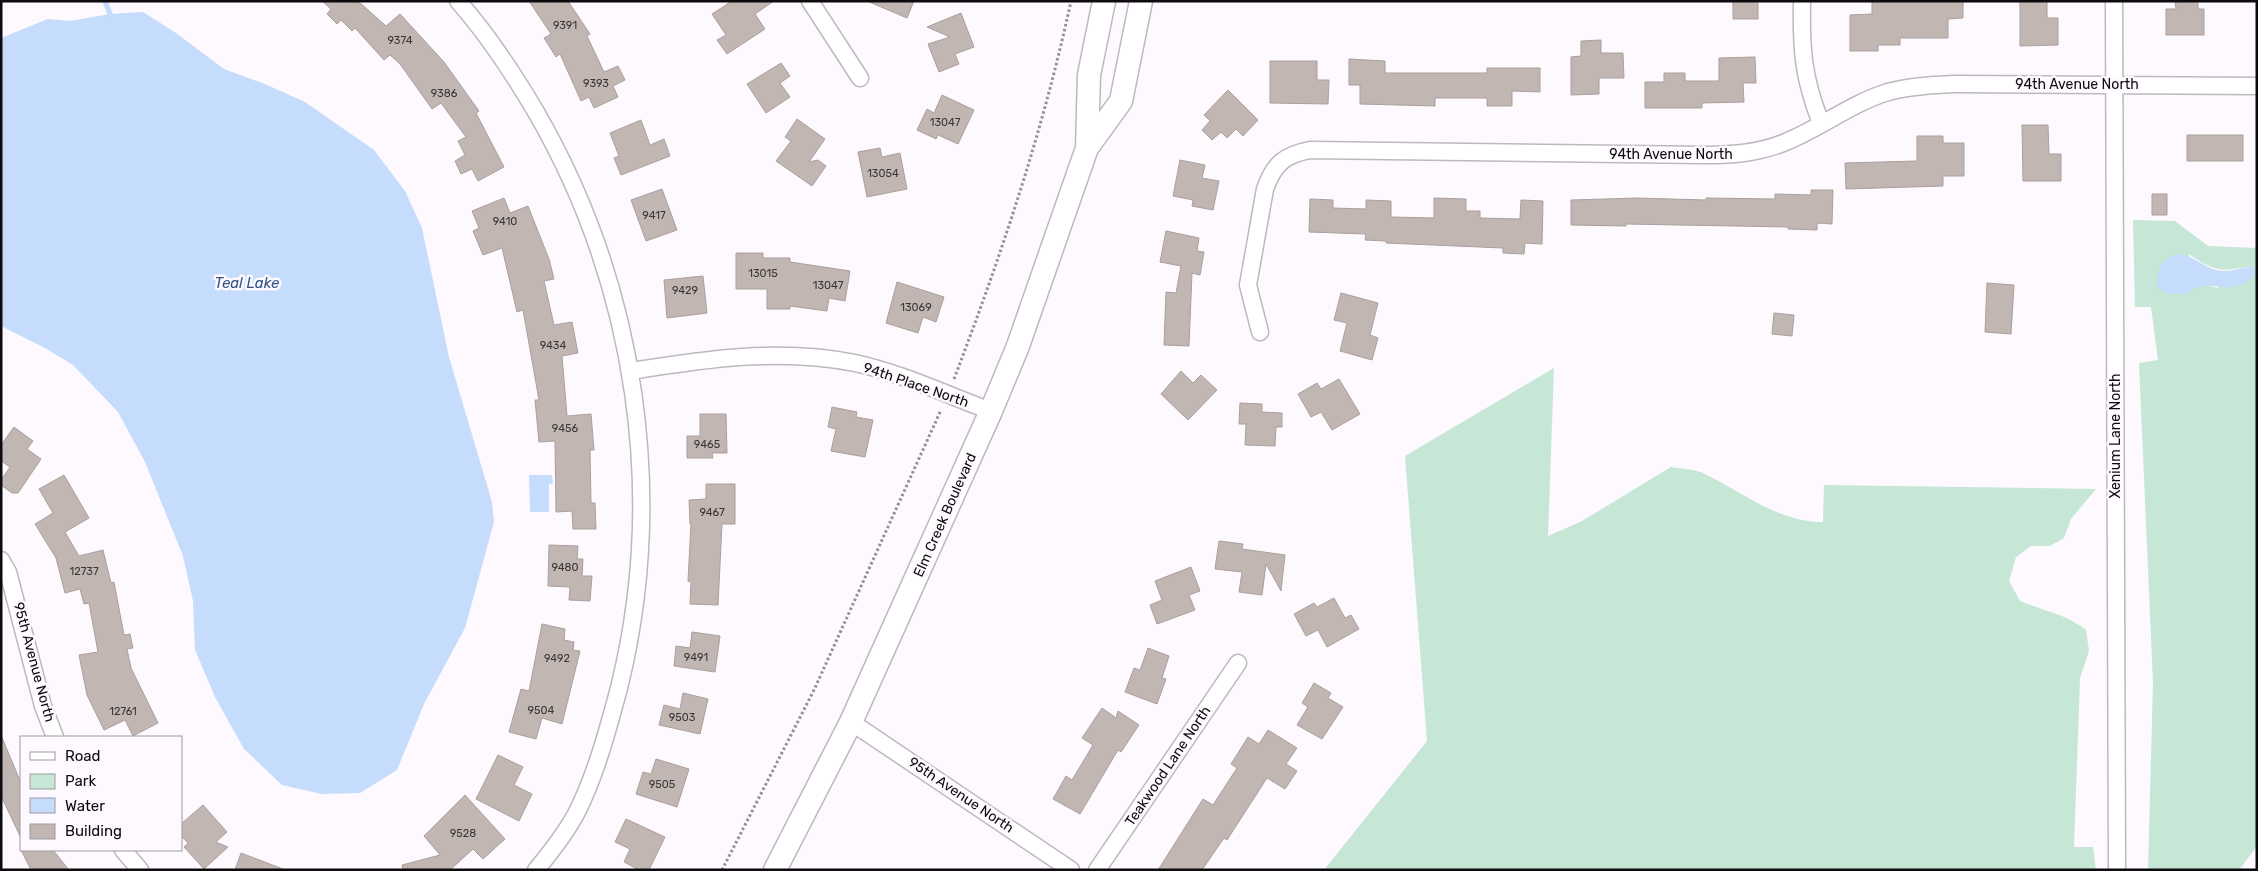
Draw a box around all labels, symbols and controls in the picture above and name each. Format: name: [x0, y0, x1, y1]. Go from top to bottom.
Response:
house number: 9391: [553, 19, 577, 32]
house number: 9374: [387, 34, 413, 47]
street label: 94th Avenue North: [2015, 76, 2139, 93]
house number: 9393: [583, 77, 609, 90]
house number: 9386: [431, 87, 458, 100]
house number: 13047: [930, 116, 961, 129]
street label: 94th Avenue North: [1609, 146, 1733, 163]
house number: 13054: [867, 167, 899, 180]
house number: 9417: [642, 209, 666, 222]
house number: 9410: [493, 215, 517, 228]
house number: 13015: [748, 267, 778, 280]
water label: Teal Lake: [215, 274, 280, 292]
house number: 13047: [813, 279, 844, 292]
house number: 9429: [672, 284, 698, 297]
house number: 13069: [900, 301, 932, 314]
house number: 9434: [540, 339, 566, 352]
street label: 94th Place North: [861, 359, 971, 411]
street label: Xenium Lane North: [2107, 374, 2124, 499]
house number: 9456: [552, 422, 579, 435]
house number: 9465: [694, 438, 721, 451]
street label: Elm Creek Boulevard: [910, 450, 980, 580]
house number: 9467: [699, 506, 725, 519]
house number: 9480: [551, 561, 579, 574]
house number: 12737: [69, 565, 99, 578]
street label: 95th Avenue North: [10, 600, 58, 724]
house number: 9491: [684, 651, 708, 664]
house number: 9492: [544, 652, 570, 665]
street label: Teakwood Lane North: [1122, 703, 1214, 829]
house number: 9504: [528, 704, 555, 717]
house number: 12761: [109, 705, 137, 718]
house number: 9503: [669, 711, 696, 724]
legend: [20, 736, 182, 851]
text: Road: [65, 747, 101, 765]
street label: 95th Avenue North: [905, 753, 1017, 837]
text: Park: [65, 772, 96, 790]
house number: 9505: [649, 778, 676, 791]
text: Water: [65, 797, 105, 815]
text: Building: [65, 822, 122, 840]
house number: 9528: [450, 827, 476, 840]

